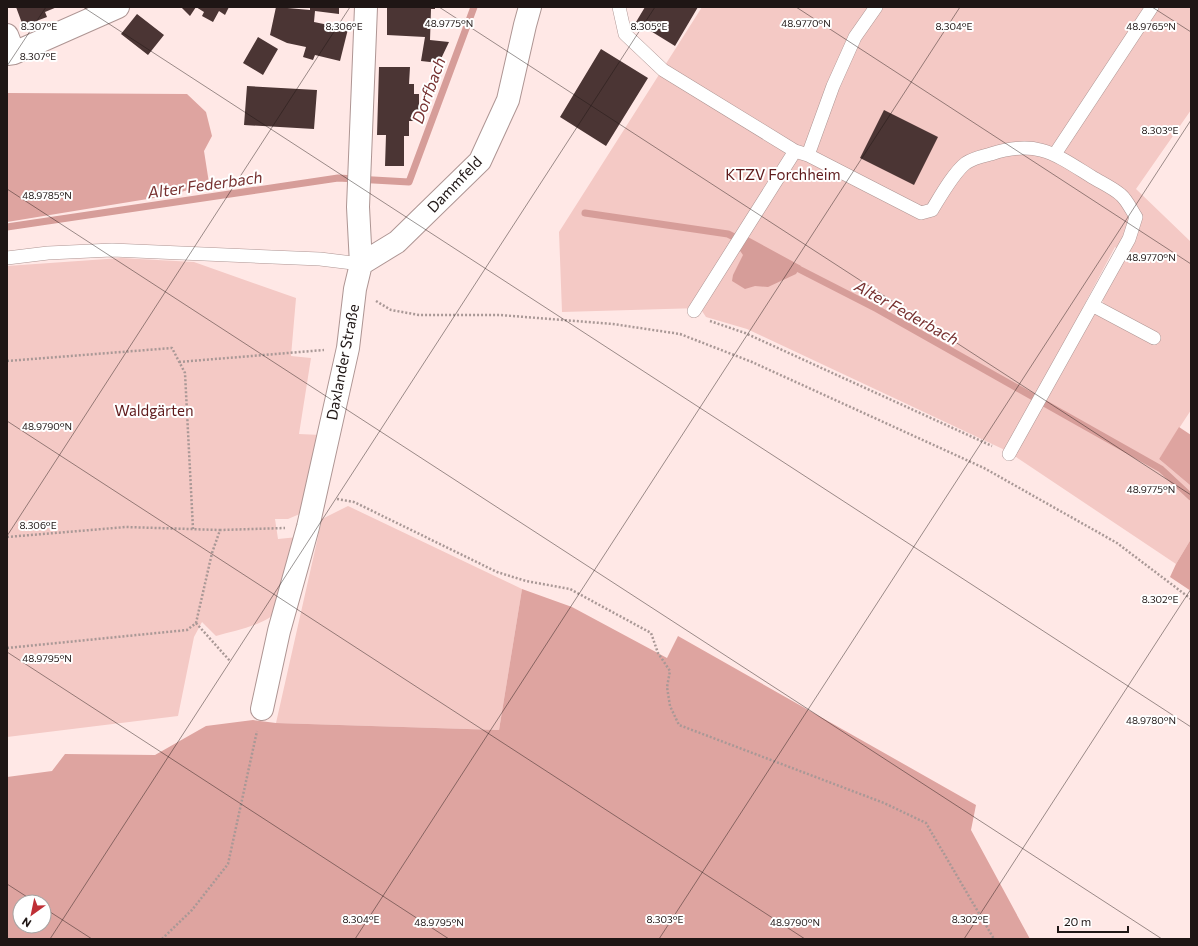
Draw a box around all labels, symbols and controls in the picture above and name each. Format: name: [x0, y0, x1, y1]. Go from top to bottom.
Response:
text: 48.9775°N: [425, 17, 473, 29]
text: 48.9770°N: [781, 17, 831, 29]
text: 8.307°E: [21, 20, 57, 32]
text: 8.306°E: [325, 20, 363, 32]
text: 8.305°E: [631, 20, 668, 32]
text: 8.304°E: [935, 20, 973, 32]
text: 48.9765°N: [1126, 20, 1176, 32]
text: 8.307°E: [20, 50, 56, 62]
water label: Dorfbach: [407, 54, 449, 126]
text: 8.303°E: [1142, 124, 1178, 136]
street label: Dammfeld: [423, 152, 485, 216]
park label: KTZV Forchheim: [725, 165, 841, 183]
water label: Alter Federbach: [145, 167, 264, 202]
text: 48.9785°N: [22, 189, 72, 201]
text: 48.9770°N: [1126, 251, 1176, 263]
water label: Alter Federbach: [851, 275, 962, 348]
street label: Daxlander Straße: [322, 302, 362, 422]
park label: Waldgärten: [114, 401, 194, 419]
text: 48.9790°N: [22, 420, 72, 432]
text: 48.9775°N: [1127, 483, 1175, 495]
text: 8.306°E: [19, 519, 57, 531]
text: 8.302°E: [1142, 593, 1178, 605]
text: 48.9795°N: [22, 652, 72, 664]
text: 48.9780°N: [1126, 714, 1176, 726]
north arrow: [12, 894, 52, 934]
scale bar: [1058, 908, 1128, 934]
text: 8.304°E: [342, 913, 380, 925]
text: 8.303°E: [647, 913, 683, 925]
text: 8.302°E: [952, 913, 988, 925]
text: 20 m: [1064, 914, 1091, 928]
text: N: [19, 915, 33, 931]
text: 48.9795°N: [414, 916, 464, 928]
text: 48.9790°N: [770, 916, 820, 928]

